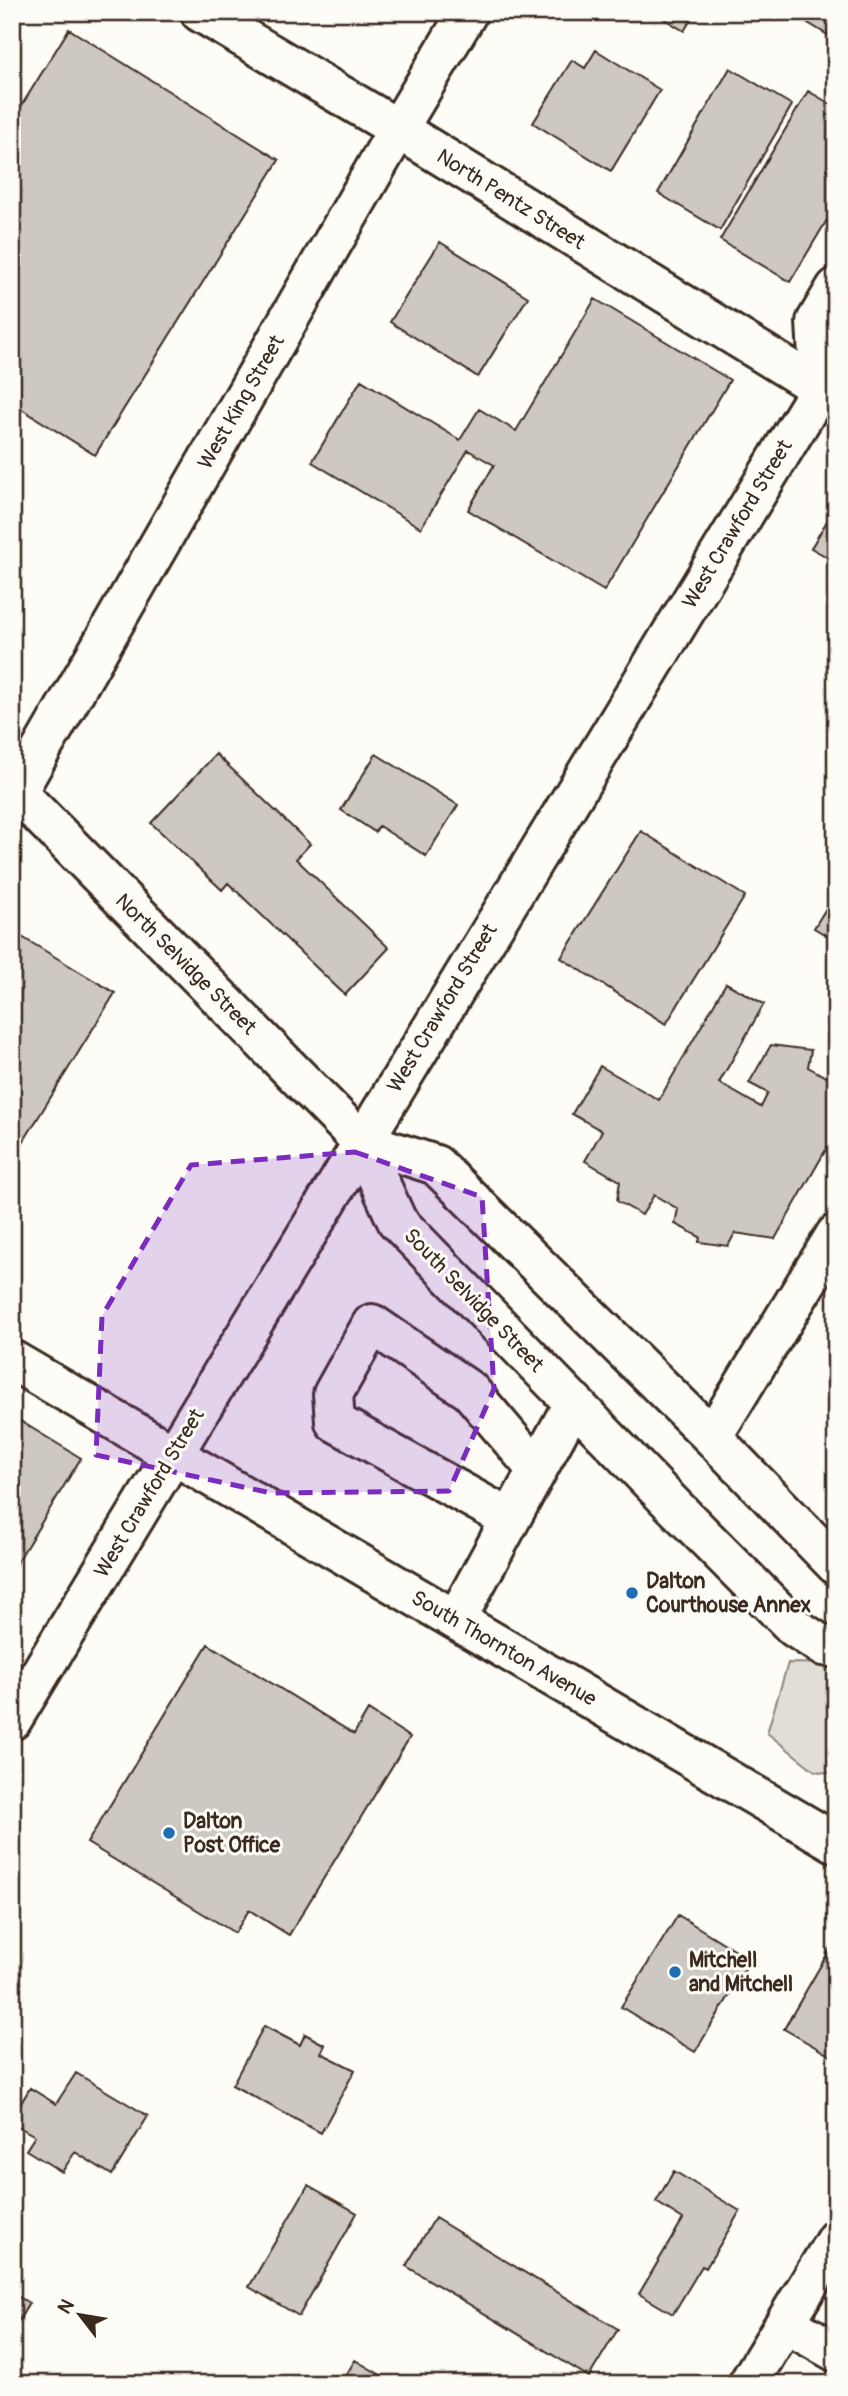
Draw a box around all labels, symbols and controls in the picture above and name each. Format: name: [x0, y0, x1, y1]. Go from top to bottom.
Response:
street label: North Pentz Street: [432, 143, 590, 256]
street label: West King Street: [192, 330, 291, 474]
street label: West Crawford Street: [676, 434, 799, 614]
street label: North Selvidge Street: [109, 888, 262, 1041]
street label: West Crawford Street: [381, 918, 504, 1098]
street label: South Selvidge Street: [398, 1223, 550, 1379]
street label: West Crawford Street: [88, 1403, 211, 1583]
place label: Dalton Courthouse Annex: [646, 1568, 811, 1619]
street label: South Thornton Avenue: [406, 1584, 602, 1713]
marker: Dalton Courthouse Annex: [624, 1585, 640, 1601]
place label: Dalton Post Office: [183, 1808, 281, 1859]
marker: Dalton Post Office: [161, 1825, 177, 1841]
place label: Mitchell and Mitchell: [689, 1947, 793, 1998]
marker: Mitchell and Mitchell: [667, 1964, 683, 1980]
north arrow: [46, 2280, 116, 2350]
text: N: [53, 2295, 80, 2318]

